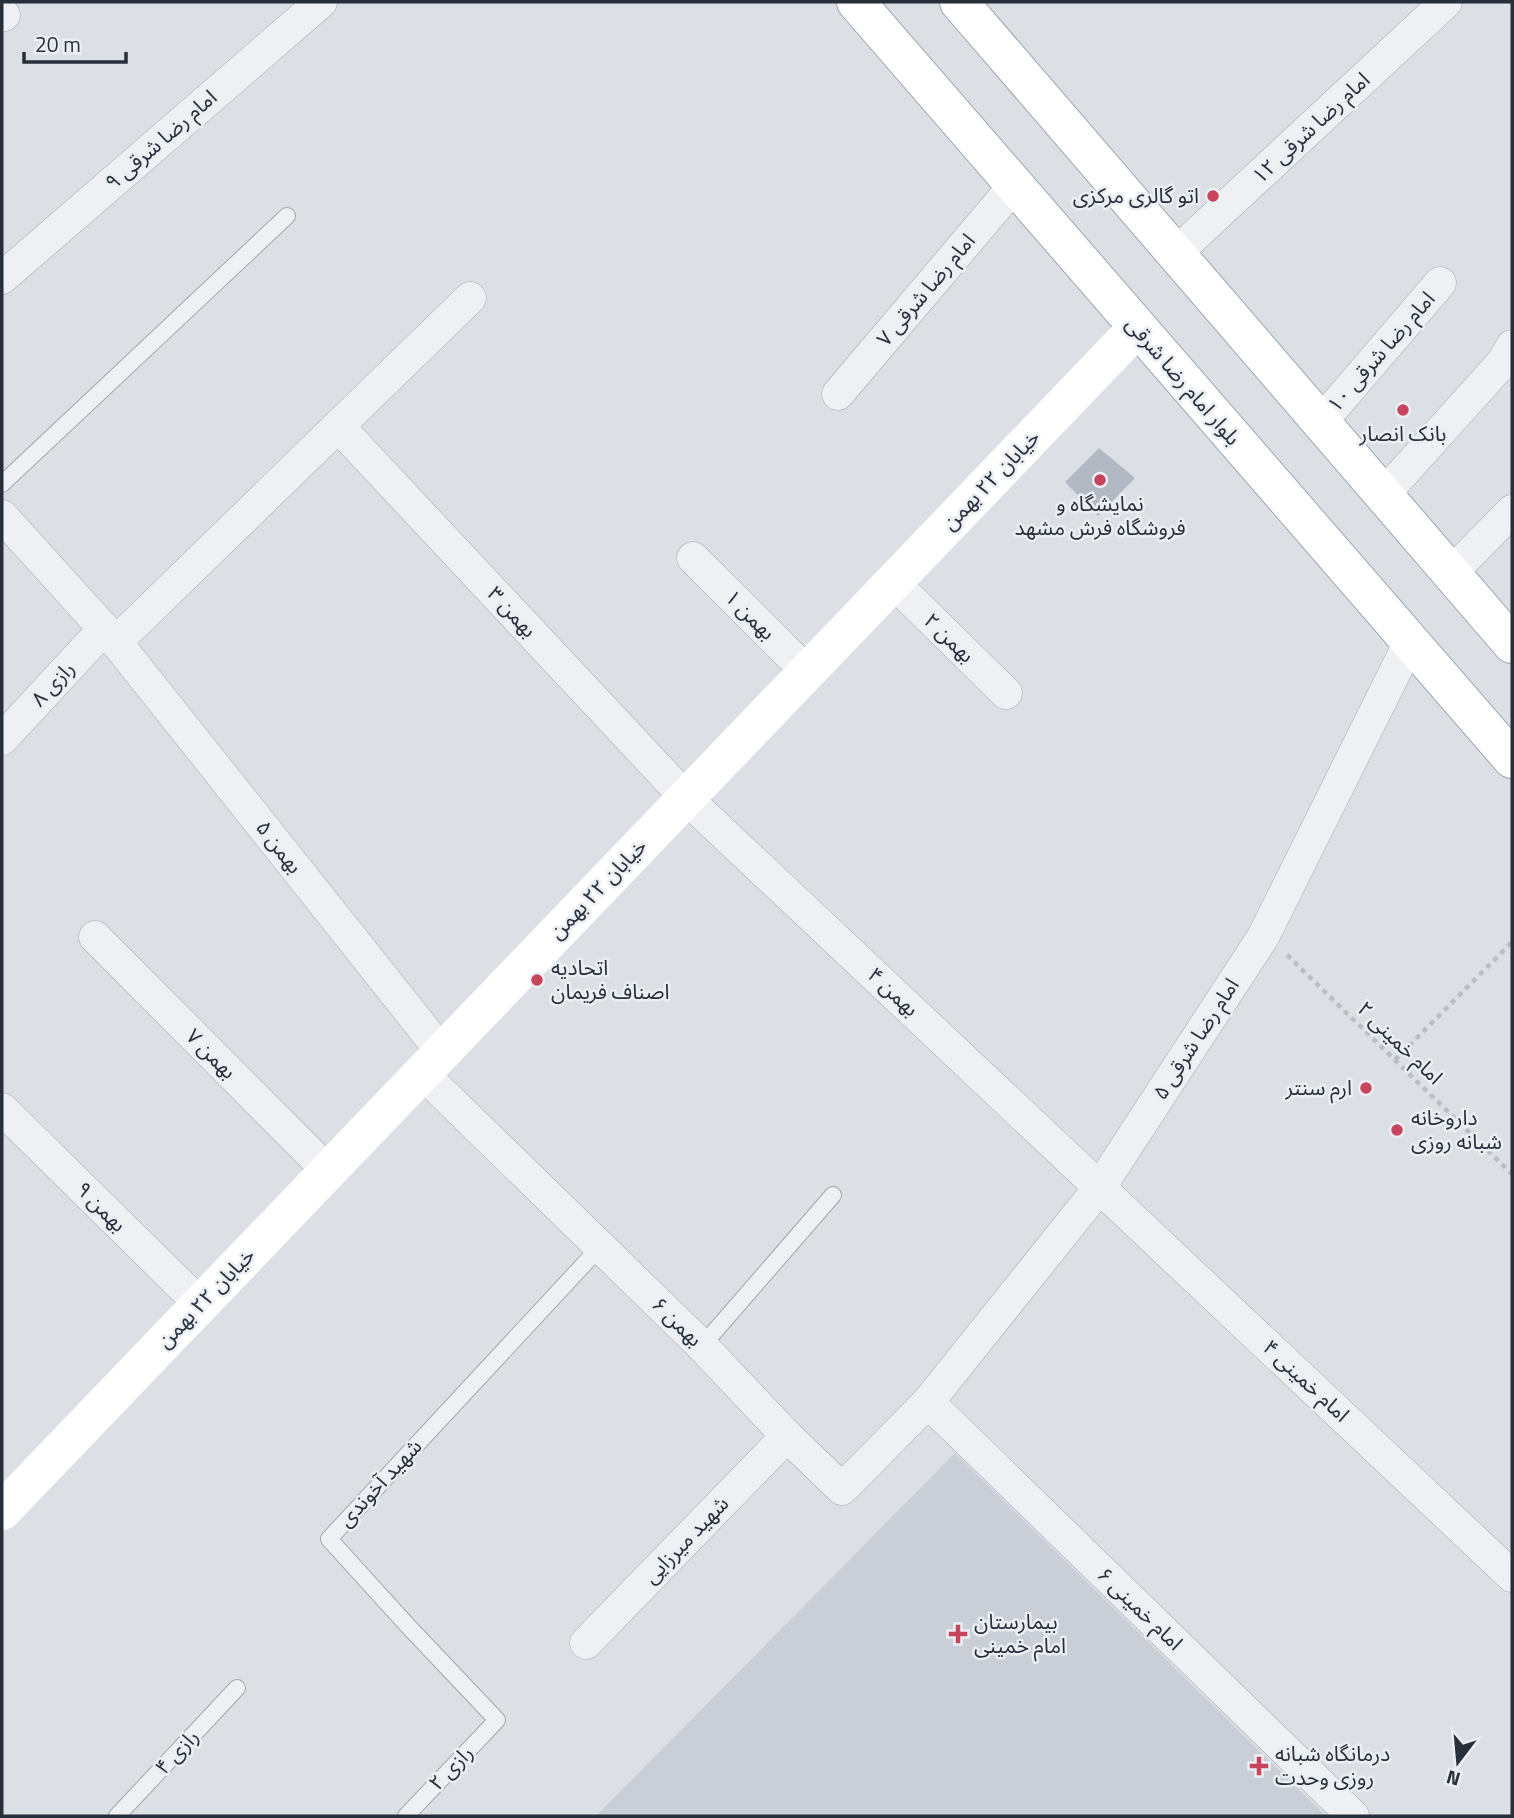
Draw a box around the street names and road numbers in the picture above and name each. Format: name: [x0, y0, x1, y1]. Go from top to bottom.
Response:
street label: امام رضا شرقی ۱۲: [1244, 64, 1377, 191]
street label: امام رضا شرقی ۹: [97, 81, 224, 198]
street label: امام رضا شرقی ۷: [868, 226, 983, 354]
street label: امام رضا شرقی ۱۰: [1319, 284, 1443, 420]
street label: بلوار امام رضا شرقی: [1118, 309, 1249, 453]
street label: خیابان ۲۲ بهمن: [934, 422, 1047, 537]
street label: بهمن ۳: [480, 578, 545, 644]
street label: بهمن ۱: [718, 582, 783, 647]
street label: بهمن ۲: [917, 605, 983, 670]
street label: رازی ۸: [23, 653, 82, 713]
street label: بهمن ۵: [249, 813, 311, 880]
street label: خیابان ۲۲ بهمن: [541, 831, 654, 946]
street label: بهمن ۴: [861, 959, 927, 1024]
street label: امام رضا شرقی ۵: [1144, 971, 1247, 1106]
street label: امام خمینی ۲: [1350, 993, 1451, 1092]
street label: بهمن ۷: [179, 1021, 244, 1086]
street label: بهمن ۹: [69, 1174, 134, 1239]
street label: خیابان ۲۲ بهمن: [149, 1240, 262, 1355]
street label: بهمن ۶: [645, 1289, 711, 1354]
street label: امام خمینی ۴: [1255, 1332, 1357, 1430]
street label: شهید آخوندی: [330, 1431, 429, 1534]
street label: شهید میرزایی: [635, 1488, 736, 1591]
street label: امام خمینی ۶: [1090, 1559, 1191, 1658]
street label: رازی ۴: [147, 1721, 206, 1781]
street label: رازی ۲: [421, 1737, 480, 1797]

